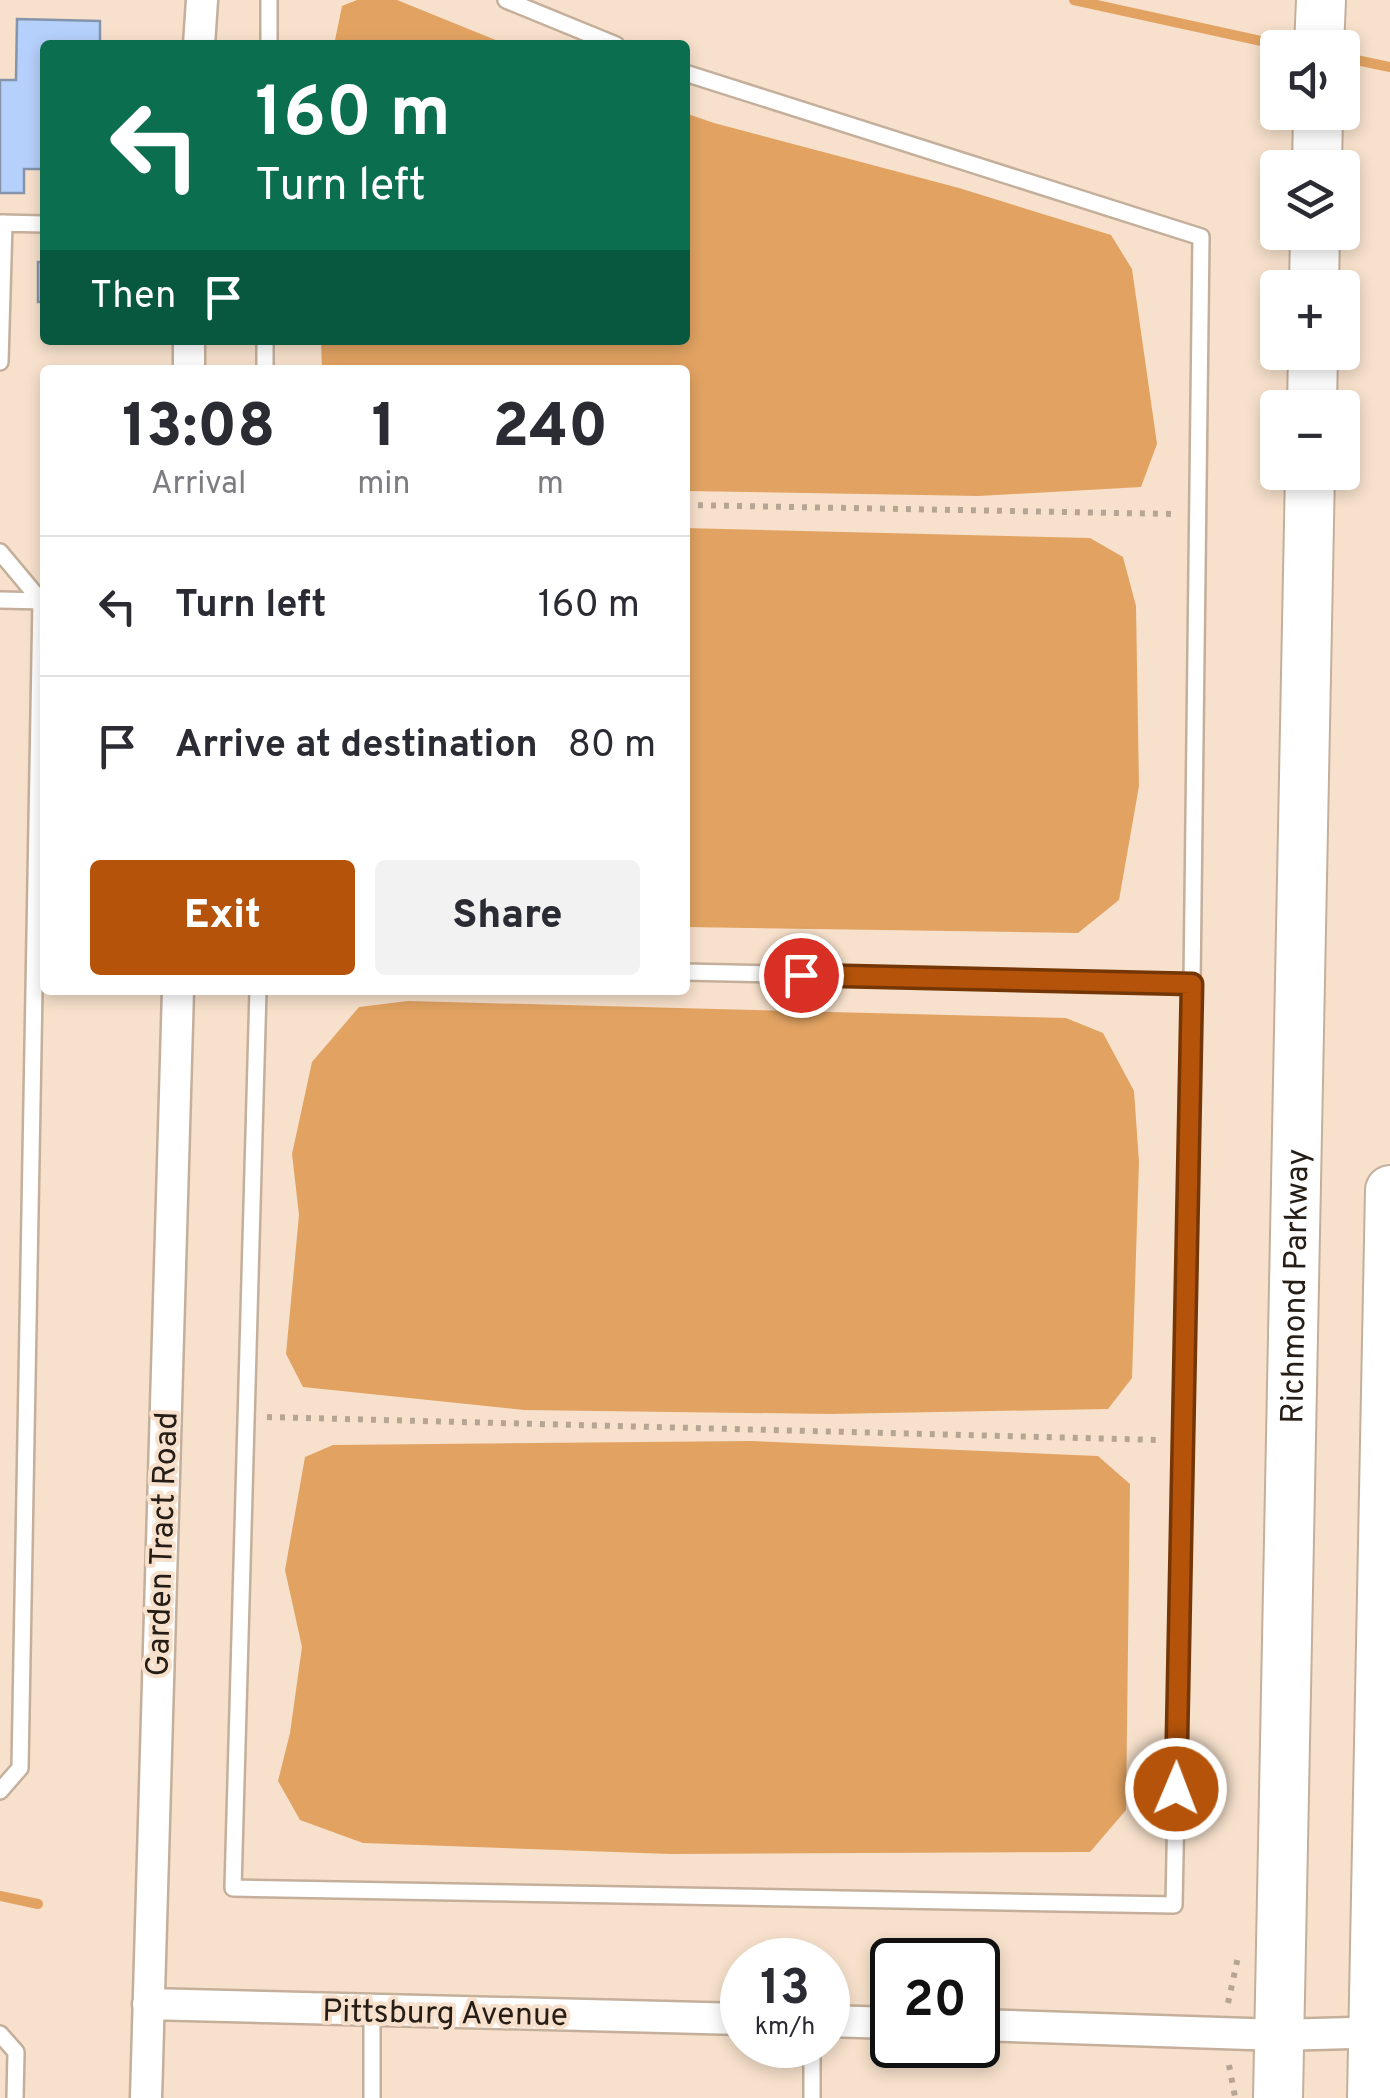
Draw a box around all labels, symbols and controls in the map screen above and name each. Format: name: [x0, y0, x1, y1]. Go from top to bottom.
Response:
map controls: [1260, 30, 1360, 490]
button: sound: [1260, 30, 1360, 130]
text: 160 m: [255, 72, 451, 161]
icon: left: [90, 80, 220, 210]
button: layers: [1260, 150, 1360, 250]
text: Turn left: [255, 159, 426, 216]
icon: arrive: [196, 270, 251, 325]
button: +: [1260, 270, 1360, 370]
text: Then: [90, 273, 176, 322]
button: −: [1260, 390, 1360, 490]
text: 13:08: [122, 392, 275, 468]
text: 1: [372, 392, 396, 468]
text: 240: [492, 392, 608, 468]
text: Arrival: [151, 465, 246, 505]
text: min: [357, 465, 410, 505]
text: m: [537, 465, 564, 505]
icon: left: [90, 579, 145, 634]
text: Turn left: [175, 582, 327, 631]
text: 160 m: [538, 582, 640, 631]
icon: arrive: [90, 719, 145, 774]
text: Arrive at destination: [175, 722, 538, 771]
text: 80 m: [568, 722, 656, 771]
button: Exit: [90, 860, 355, 975]
button: Share: [375, 860, 640, 975]
pin: [759, 933, 844, 1018]
icon: arrive: [774, 948, 829, 1003]
street label: Richmond Parkway: [1274, 1148, 1320, 1424]
street label: Garden Tract Road: [139, 1411, 189, 1677]
position arrow: [1124, 1737, 1228, 1841]
speed limit sign: 20: [870, 1938, 1000, 2068]
text: 13: [760, 1959, 810, 2022]
street label: Pittsburg Avenue: [322, 1993, 568, 2037]
text: km/h: [755, 2012, 815, 2044]

